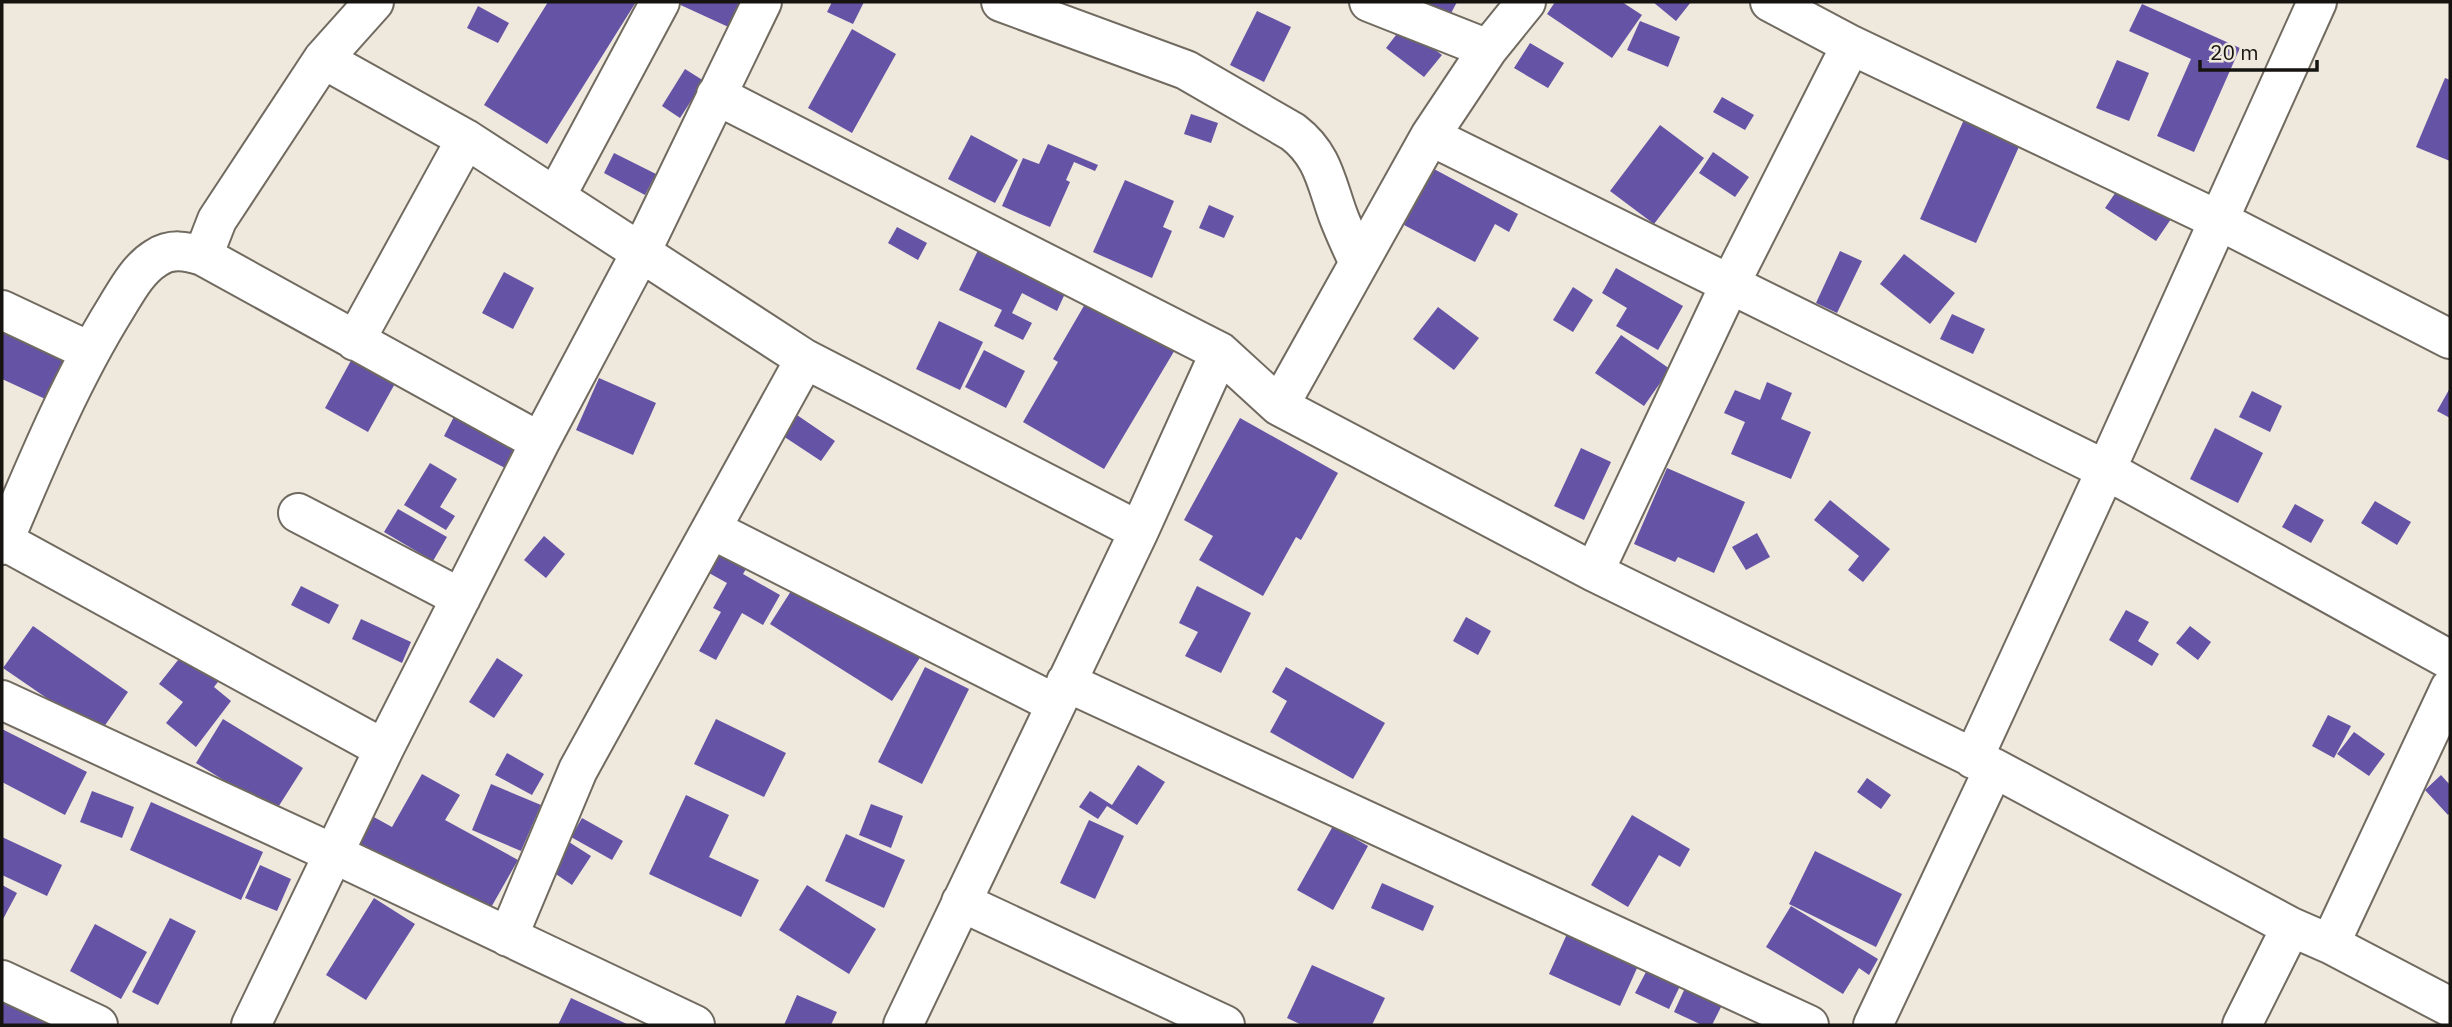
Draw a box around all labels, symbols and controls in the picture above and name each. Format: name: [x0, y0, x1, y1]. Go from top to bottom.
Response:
scale bar: [2200, 28, 2317, 72]
text: 20 m: [2210, 38, 2259, 66]

